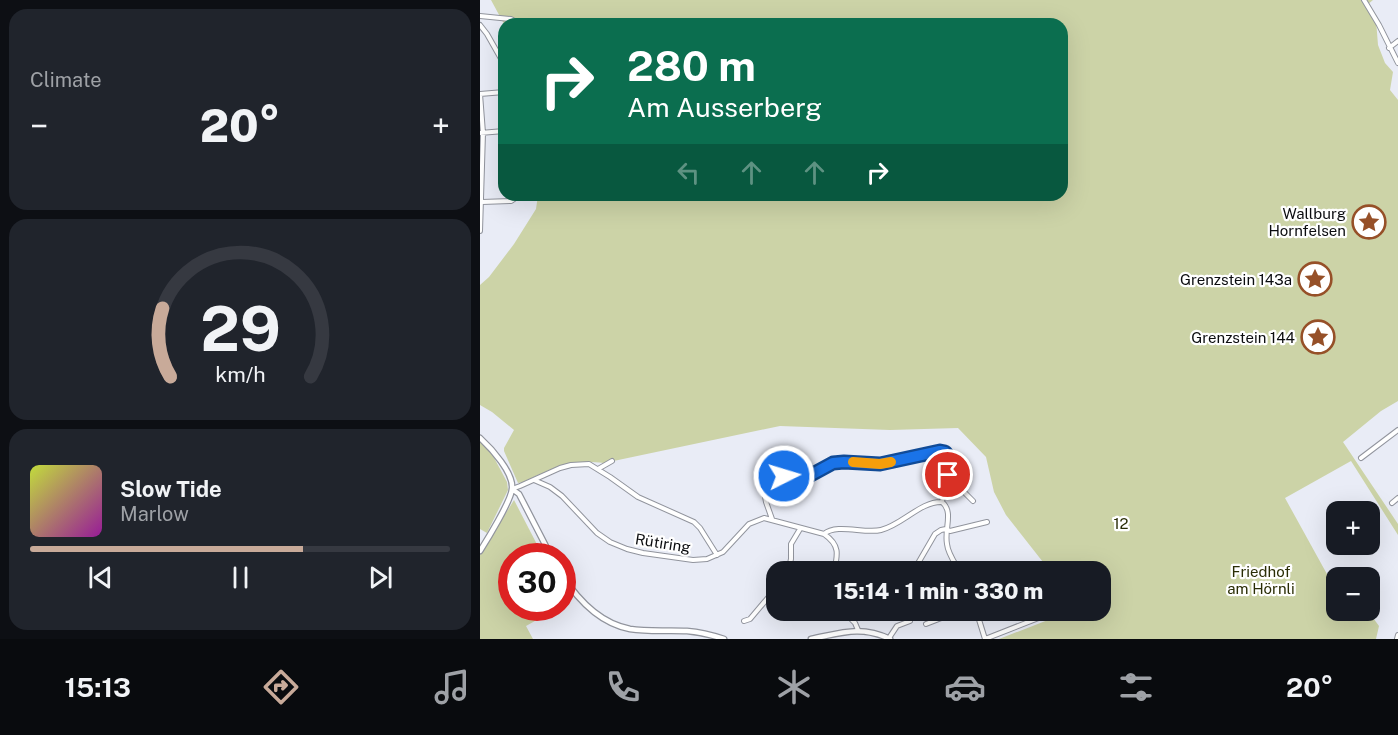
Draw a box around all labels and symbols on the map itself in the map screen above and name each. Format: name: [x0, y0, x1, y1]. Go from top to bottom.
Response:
place icon: Wallburg Hornfelsen: [1351, 204, 1387, 240]
place label: Wallburg Hornfelsen: [1268, 205, 1346, 239]
place icon: Grenzstein 143a: [1297, 261, 1333, 297]
place label: Grenzstein 143a: [1180, 271, 1292, 288]
place icon: Grenzstein 144: [1300, 319, 1336, 355]
place label: Grenzstein 144: [1191, 329, 1295, 346]
position arrow: [752, 444, 816, 508]
pin: [922, 449, 973, 500]
park label: 12: [1113, 515, 1129, 532]
street label: Rütiring: [634, 530, 692, 556]
speed limit sign: 30: [498, 543, 576, 621]
park label: Friedhof am Hörnli: [1227, 563, 1295, 597]

